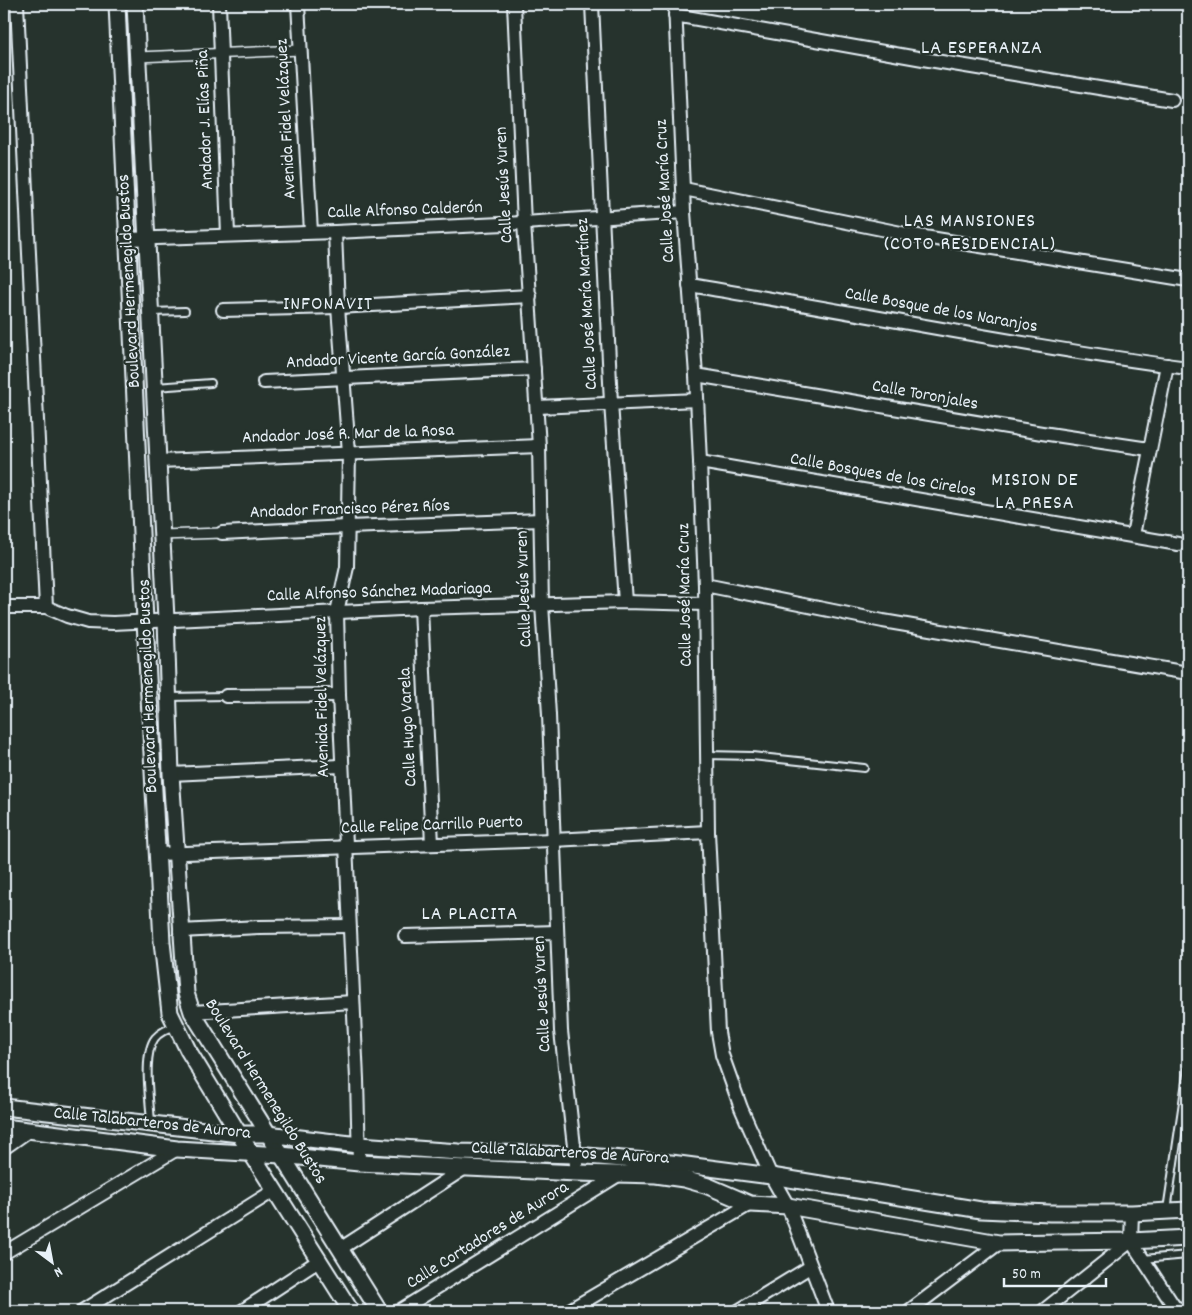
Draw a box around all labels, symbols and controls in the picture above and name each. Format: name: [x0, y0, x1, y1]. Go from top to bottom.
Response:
district label: LA ESPERANZA: [921, 35, 1043, 63]
street label: Avenida Fidel Velázquez: [270, 38, 304, 200]
street label: Andador J. Elías Piña: [191, 49, 221, 190]
street label: Calle José María Cruz: [650, 118, 682, 263]
street label: Calle Jesús Yuren: [489, 126, 521, 244]
street label: Boulevard Hermenegildo Bustos: [112, 173, 148, 389]
street label: Calle Alfonso Calderón: [327, 196, 483, 226]
district label: LAS MANSIONES (COTO RESIDENCIAL): [884, 208, 1056, 259]
street label: Calle José María Martínez: [571, 217, 605, 391]
street label: Calle Bosque de los Naranjos: [843, 282, 1039, 340]
district label: INFONAVIT: [283, 291, 373, 319]
street label: Andador Vicente García González: [285, 340, 511, 376]
street label: Calle Toronjales: [870, 374, 980, 418]
street label: Andador José R. Mar de la Rosa: [242, 419, 455, 451]
street label: Calle Bosques de los Cirelos: [788, 447, 978, 505]
district label: MISION DE LA PRESA: [991, 467, 1079, 518]
street label: Andador Francisco Pérez Ríos: [249, 494, 451, 526]
street label: Calle José María Cruz: [672, 523, 700, 667]
street label: Calle Jesús Yuren: [510, 530, 540, 648]
street label: Calle Alfonso Sánchez Madariaga: [266, 577, 492, 609]
street label: Boulevard Hermenegildo Bustos: [133, 579, 165, 793]
street label: Avenida Fidel Velázquez: [309, 616, 337, 778]
street label: Calle Hugo Varela: [393, 666, 425, 787]
street label: Calle Felipe Carrillo Puerto: [341, 810, 523, 842]
district label: LA PLACITA: [422, 901, 518, 929]
street label: Calle Jesús Yuren: [527, 935, 559, 1053]
street label: Boulevard Hermenegildo Bustos: [198, 995, 332, 1189]
street label: Calle Talabarteros de Aurora: [52, 1101, 252, 1147]
street label: Calle Talabarteros de Aurora: [470, 1136, 670, 1172]
street label: Calle Cortadores de Aurora: [402, 1175, 574, 1296]
north arrow: [28, 1238, 78, 1288]
scale bar: [1004, 1255, 1107, 1287]
text: N: [50, 1261, 66, 1282]
text: 50 m: [1012, 1264, 1041, 1286]

